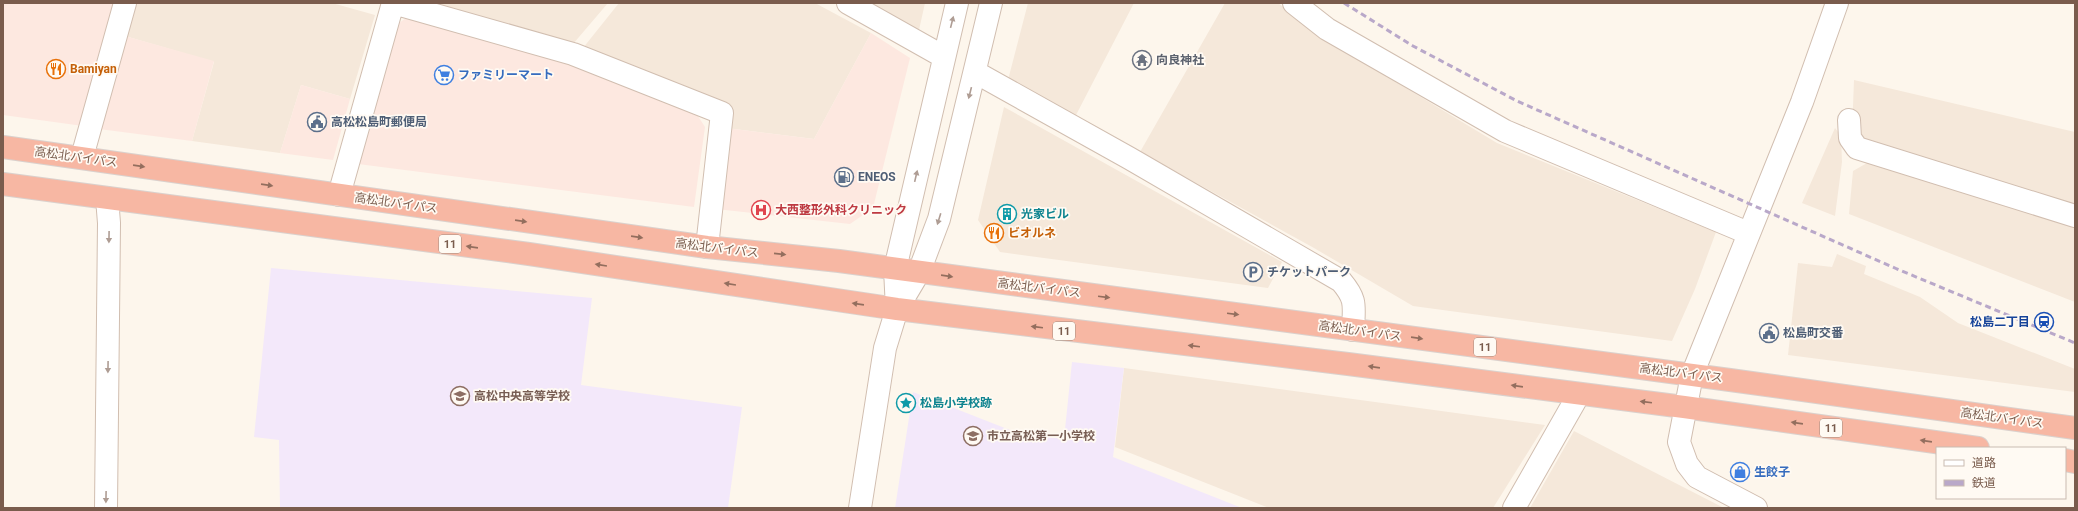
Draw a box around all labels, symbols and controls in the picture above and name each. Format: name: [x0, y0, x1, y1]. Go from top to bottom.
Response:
one-way arrow: [950, 16, 956, 28]
temple icon: 向良神社: [1131, 49, 1153, 71]
place label: 向良神社: [1156, 53, 1204, 67]
restaurant icon: Bamiyan: [45, 58, 67, 80]
place label: Bamiyan: [70, 62, 117, 76]
supermarket icon: ファミリーマート: [433, 64, 455, 86]
place label: ファミリーマート: [458, 68, 554, 82]
one-way arrow: [966, 87, 972, 99]
public building icon: 高松松島町郵便局: [306, 111, 328, 133]
place label: 高松松島町郵便局: [331, 115, 427, 129]
street label: 高松北バイパス: [34, 144, 118, 170]
one-way arrow: [133, 163, 145, 169]
fuel station icon: ENEOS: [833, 166, 855, 188]
place label: ENEOS: [858, 170, 896, 184]
one-way arrow: [914, 170, 920, 182]
one-way arrow: [261, 182, 273, 188]
street label: 高松北バイパス: [354, 190, 438, 216]
hospital icon: 大西整形外科クリニック: [750, 199, 772, 221]
place label: 大西整形外科クリニック: [775, 203, 907, 217]
building icon: 光家ビル: [996, 203, 1018, 225]
place label: 光家ビル: [1021, 207, 1069, 221]
one-way arrow: [935, 213, 941, 225]
one-way arrow: [515, 218, 527, 224]
restaurant icon: ビオルネ: [983, 222, 1005, 244]
place label: ビオルネ: [1008, 226, 1056, 240]
one-way arrow: [106, 231, 112, 244]
one-way arrow: [631, 234, 643, 240]
road number: 11: [439, 235, 461, 253]
street label: 高松北バイパス: [675, 236, 759, 260]
one-way arrow: [466, 244, 478, 250]
one-way arrow: [774, 251, 786, 258]
parking icon: チケットパーク: [1242, 261, 1264, 283]
one-way arrow: [595, 262, 607, 268]
place label: チケットパーク: [1267, 265, 1351, 279]
one-way arrow: [941, 273, 954, 279]
street label: 高松北バイパス: [997, 276, 1081, 300]
one-way arrow: [723, 281, 736, 287]
one-way arrow: [1098, 294, 1110, 300]
one-way arrow: [852, 301, 864, 307]
one-way arrow: [1227, 311, 1239, 317]
station icon: 松島二丁目: [2033, 311, 2055, 333]
place label: 松島二丁目: [1970, 315, 2030, 329]
street label: 高松北バイパス: [1318, 318, 1402, 344]
road number: 11: [1053, 322, 1075, 340]
public building icon: 松島町交番: [1758, 322, 1780, 344]
one-way arrow: [1031, 324, 1043, 330]
place label: 松島町交番: [1783, 326, 1844, 340]
one-way arrow: [1411, 335, 1423, 341]
road number: 11: [1474, 338, 1496, 356]
one-way arrow: [1188, 343, 1200, 349]
one-way arrow: [105, 361, 111, 374]
street label: 高松北バイパス: [1639, 361, 1723, 385]
one-way arrow: [1368, 364, 1380, 370]
one-way arrow: [1511, 383, 1523, 389]
school or university icon: 高松中央高等学校: [449, 385, 471, 407]
place label: 高松中央高等学校: [474, 389, 570, 403]
place icon: 松島小学校跡: [895, 392, 917, 414]
place label: 松島小学校跡: [920, 396, 992, 410]
one-way arrow: [1640, 399, 1652, 405]
street label: 高松北バイパス: [1960, 405, 2044, 431]
road number: 11: [1820, 419, 1842, 437]
one-way arrow: [1791, 420, 1803, 426]
school or university icon: 市立高松第一小学校: [962, 425, 984, 447]
place label: 市立高松第一小学校: [987, 429, 1095, 443]
one-way arrow: [1919, 438, 1932, 444]
legend: [1936, 447, 2066, 499]
text: 道路: [1972, 456, 1996, 470]
shop icon: 生餃子: [1729, 461, 1751, 483]
place label: 生餃子: [1754, 465, 1790, 479]
text: 鉄道: [1972, 476, 1996, 490]
one-way arrow: [103, 491, 109, 504]

